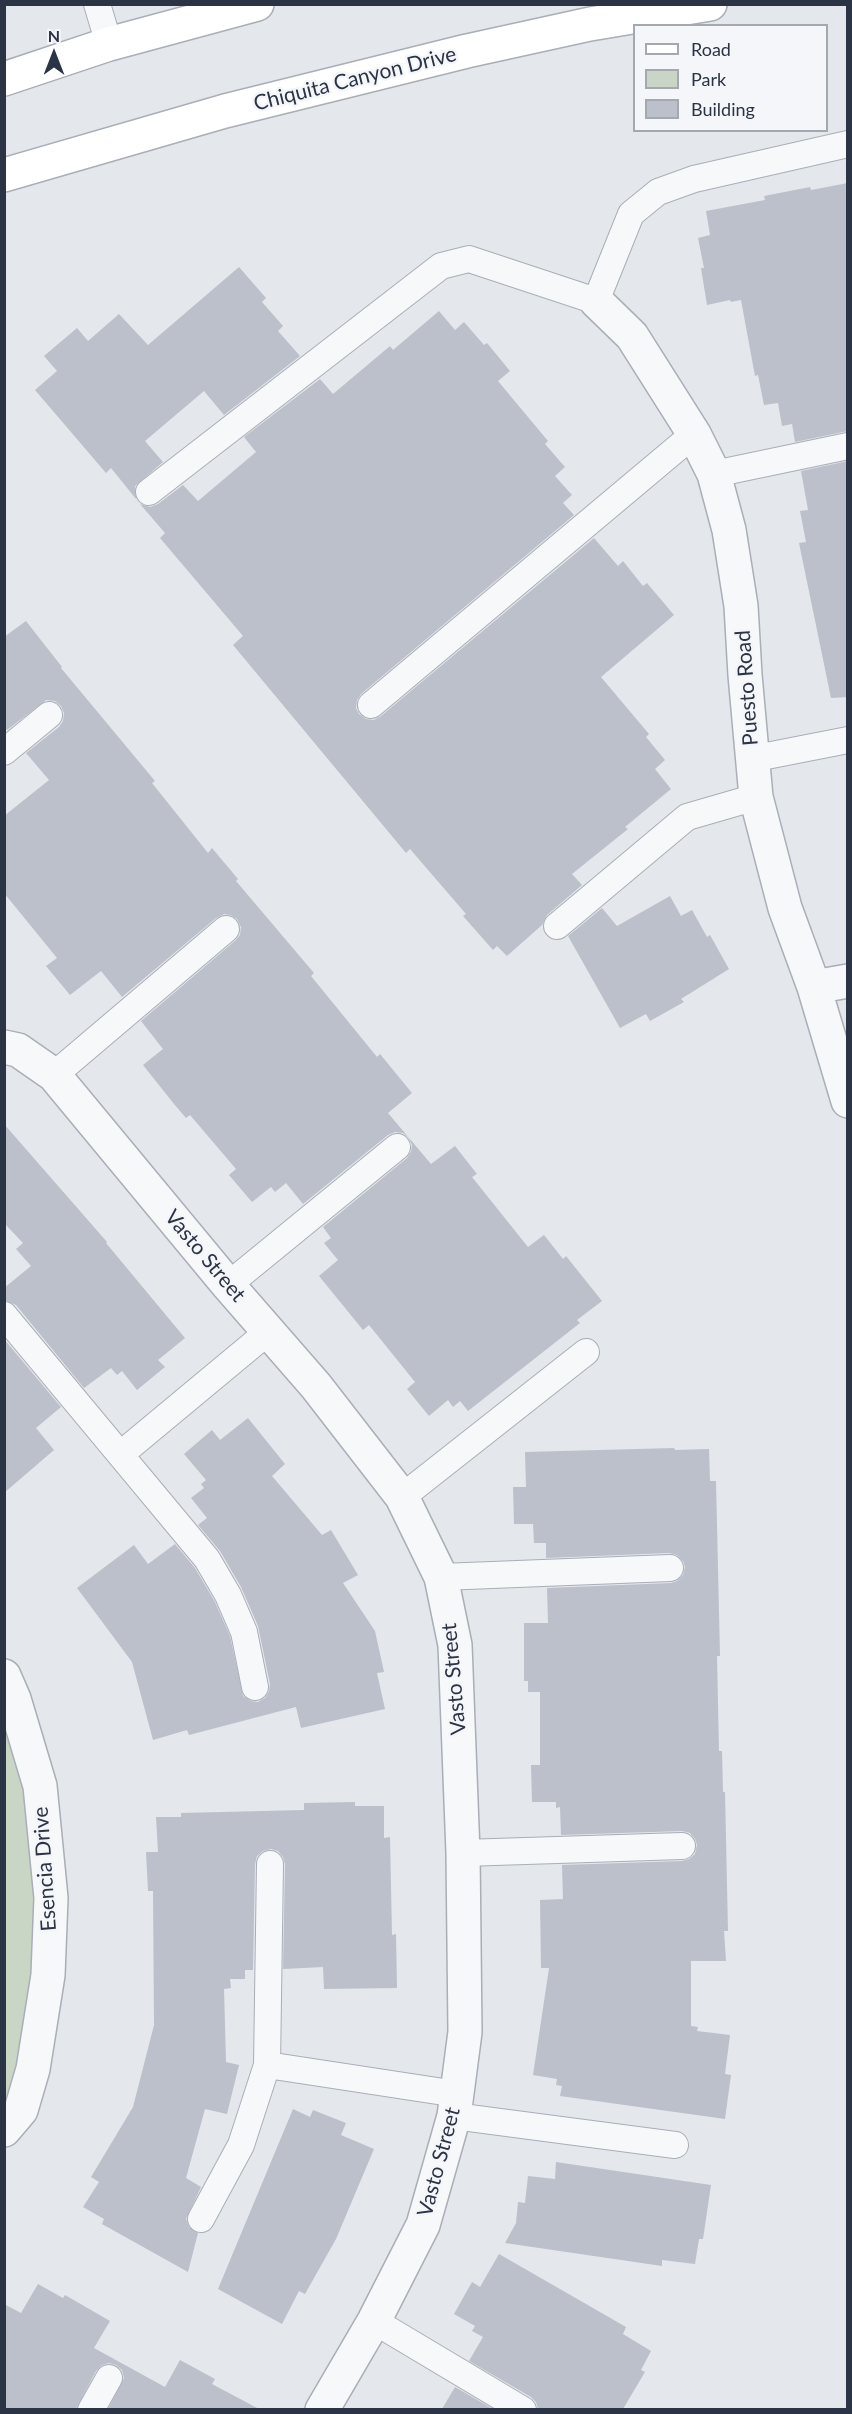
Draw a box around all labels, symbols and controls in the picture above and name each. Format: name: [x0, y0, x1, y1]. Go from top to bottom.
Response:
north arrow: [24, 24, 84, 84]
legend: [633, 24, 828, 132]
text: N: [48, 26, 60, 45]
text: Road: [691, 38, 731, 60]
street label: Chiquita Canyon Drive: [251, 42, 459, 116]
text: Park: [691, 68, 726, 90]
text: Building: [691, 98, 755, 120]
street label: Puesto Road: [730, 629, 764, 747]
street label: Vasto Street: [159, 1205, 251, 1307]
street label: Vasto Street: [437, 1622, 471, 1736]
street label: Esencia Drive: [28, 1806, 62, 1932]
street label: Vasto Street: [412, 2105, 466, 2219]

